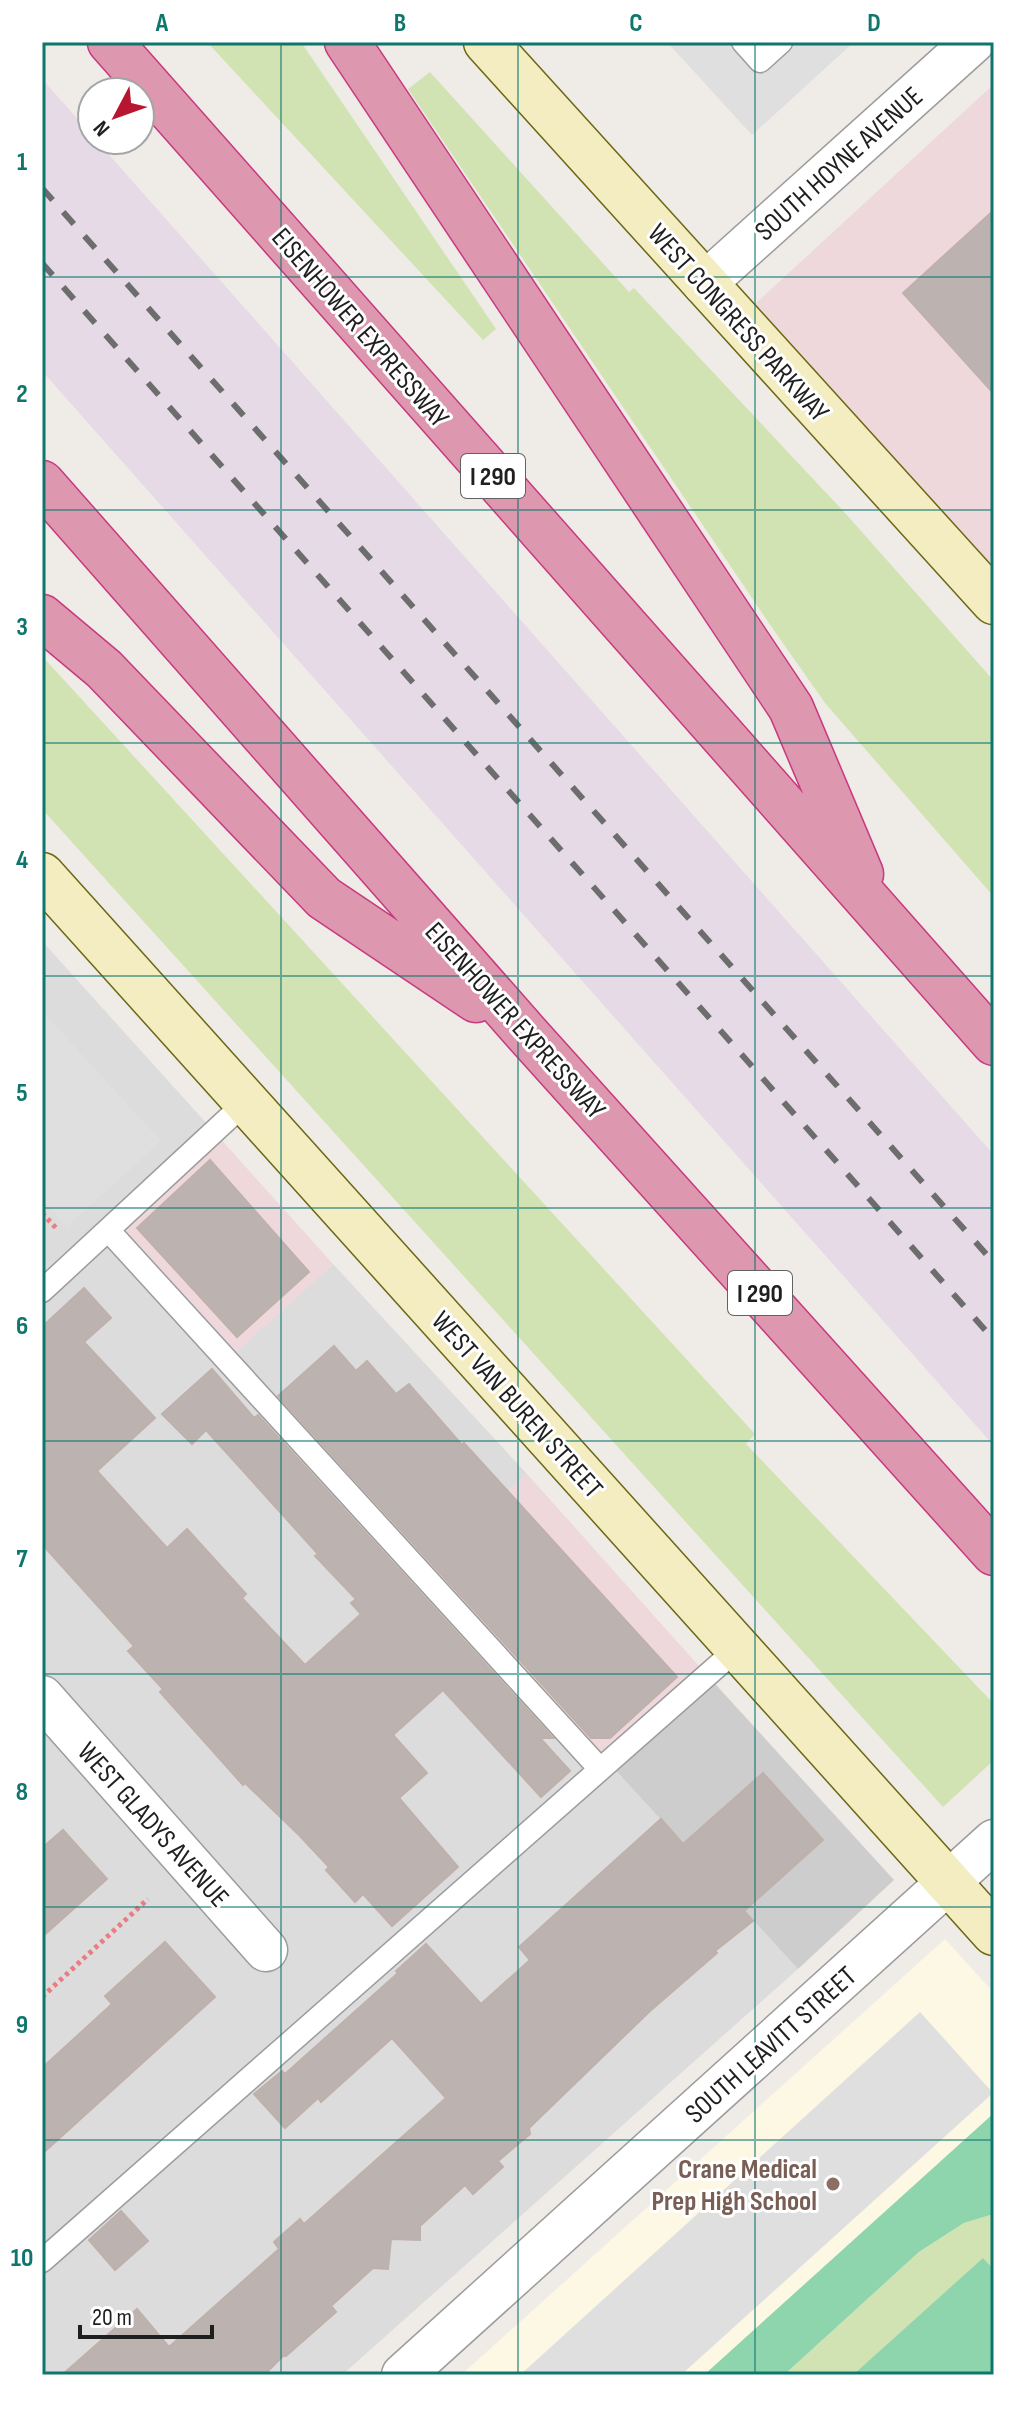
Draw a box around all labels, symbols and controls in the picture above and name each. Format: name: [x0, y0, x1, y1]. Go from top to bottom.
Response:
text: A: [155, 8, 169, 39]
text: B: [394, 8, 406, 39]
text: C: [629, 8, 643, 39]
text: D: [867, 8, 881, 39]
north arrow: [76, 76, 156, 156]
street label: SOUTH HOYNE AVENUE: [748, 80, 930, 248]
text: N: [88, 115, 116, 141]
text: 1: [17, 147, 27, 178]
street label: WEST CONGRESS PARKWAY: [640, 217, 836, 429]
street label: EISENHOWER EXPRESSWAY: [264, 222, 456, 435]
text: 2: [16, 379, 28, 410]
road number: I 290: [461, 454, 525, 498]
text: 3: [16, 612, 28, 643]
text: 4: [16, 845, 28, 876]
street label: EISENHOWER EXPRESSWAY: [418, 916, 612, 1126]
text: 5: [16, 1078, 28, 1109]
road number: I 290: [728, 1271, 792, 1315]
street label: WEST VAN BUREN STREET: [424, 1305, 609, 1505]
text: 6: [16, 1311, 28, 1342]
text: 7: [16, 1544, 28, 1575]
street label: WEST GLADYS AVENUE: [70, 1736, 235, 1914]
text: 8: [16, 1777, 28, 1808]
street label: SOUTH LEAVITT STREET: [679, 1960, 863, 2131]
text: 9: [16, 2010, 28, 2041]
place label: Crane Medical Prep High School: [651, 2153, 817, 2218]
marker: Crane Medical Prep High School: [824, 2175, 842, 2193]
text: 10: [11, 2243, 33, 2274]
scale bar: [80, 2289, 212, 2339]
text: 20 m: [92, 2303, 132, 2332]

